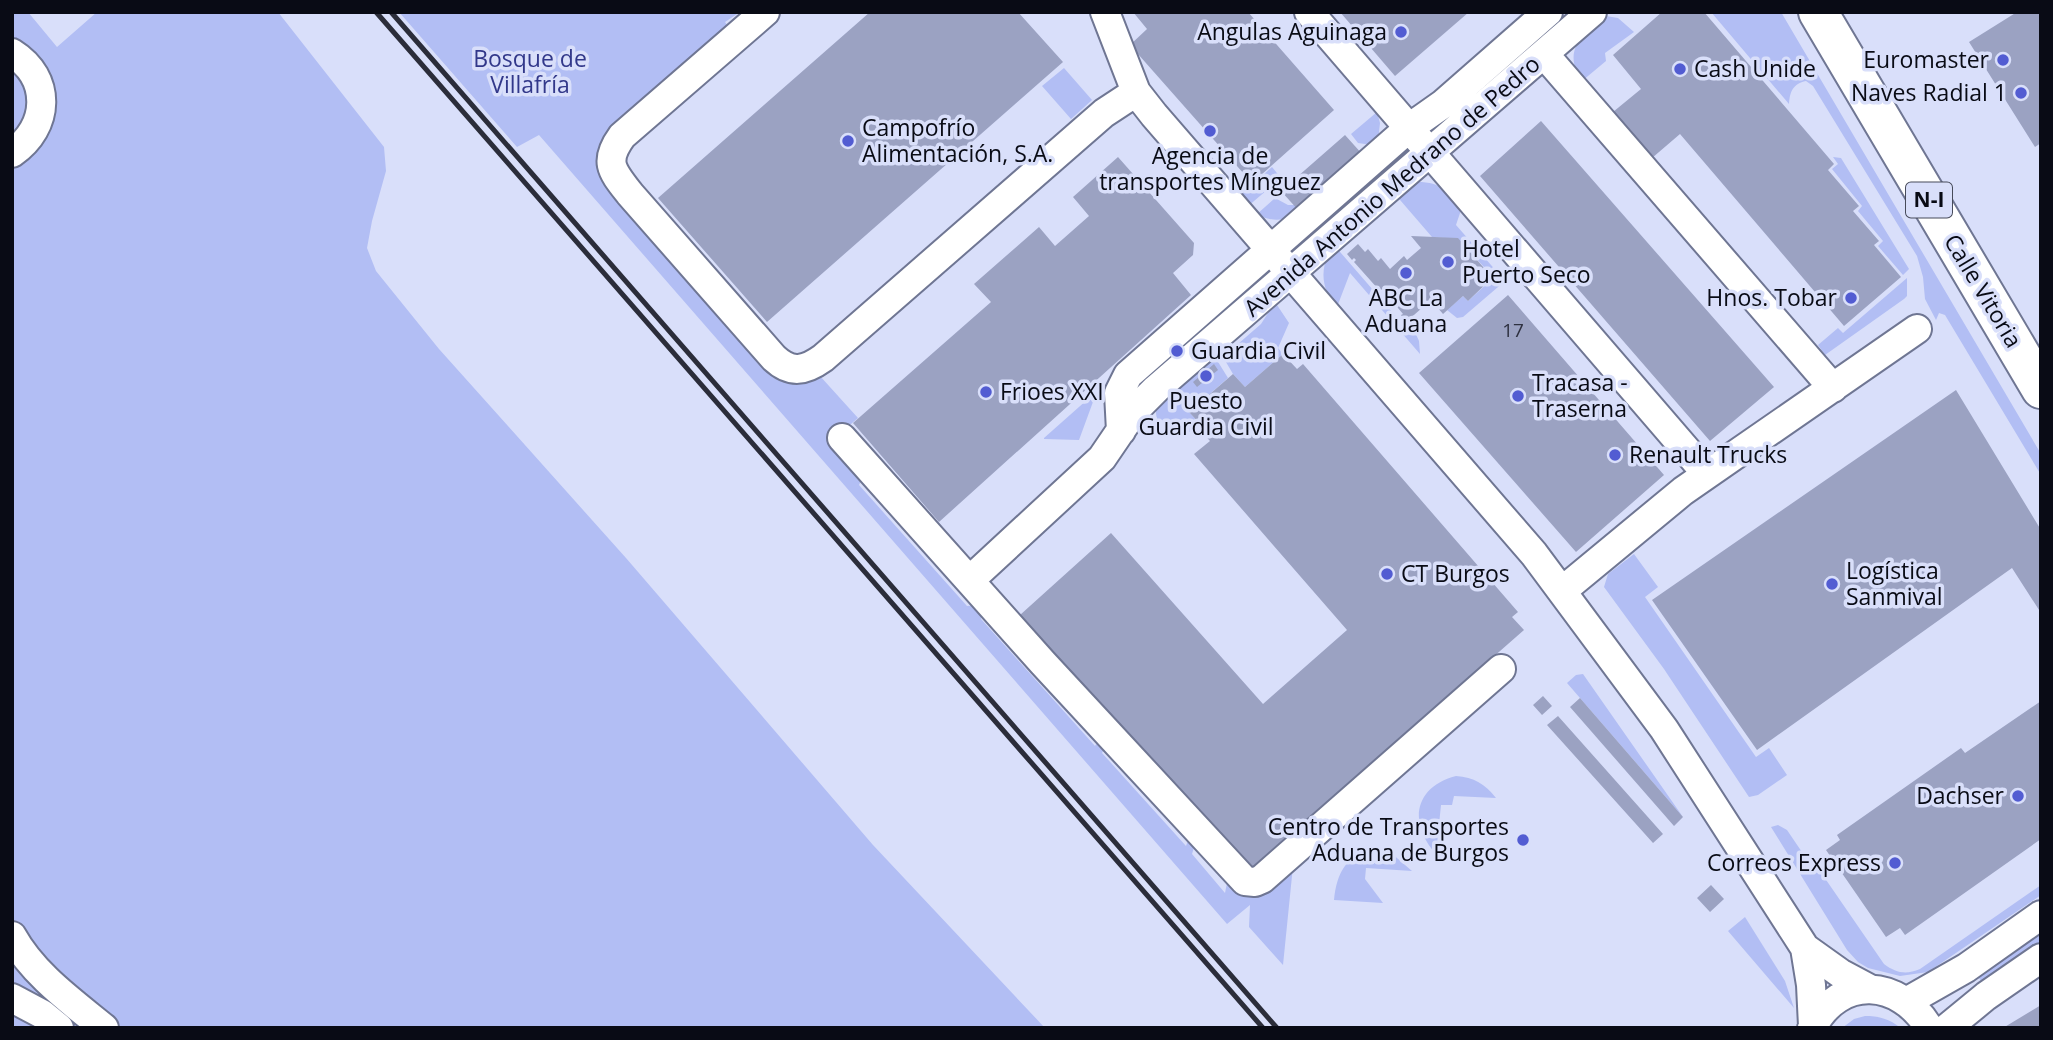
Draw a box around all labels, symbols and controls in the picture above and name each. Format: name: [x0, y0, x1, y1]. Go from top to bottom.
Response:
place label: Angulas Aguinaga: [1197, 15, 1387, 47]
marker: Angulas Aguinaga: [1393, 24, 1409, 40]
park label: Bosque de Villafría: [473, 42, 587, 100]
place label: Euromaster: [1863, 43, 1990, 75]
street label: Avenida Antonio Medrano de Pedro: [1236, 48, 1546, 323]
place label: Cash Unide: [1694, 52, 1816, 84]
marker: Euromaster: [1995, 52, 2011, 68]
marker: Cash Unide: [1672, 61, 1688, 77]
place label: Naves Radial 1: [1851, 76, 2007, 108]
marker: Naves Radial 1: [2013, 85, 2029, 101]
place label: Campofrío Alimentación, S.A.: [862, 111, 1053, 169]
marker: Agencia de transportes Mínguez: [1202, 123, 1218, 139]
marker: Campofrío Alimentación, S.A.: [840, 133, 856, 149]
place label: Agencia de transportes Mínguez: [1099, 139, 1321, 197]
road number: N-I: [1906, 182, 1952, 218]
street label: Calle Vitoria: [1937, 228, 2030, 353]
place label: Hotel Puerto Seco: [1462, 232, 1591, 290]
marker: Hotel Puerto Seco: [1440, 254, 1456, 270]
marker: ABC La Aduana: [1398, 265, 1414, 281]
place label: ABC La Aduana: [1365, 281, 1447, 339]
place label: Hnos. Tobar: [1706, 281, 1838, 313]
marker: Hnos. Tobar: [1843, 290, 1859, 306]
house number: 17: [1502, 317, 1524, 343]
place label: Guardia Civil: [1191, 334, 1326, 366]
marker: Guardia Civil: [1169, 343, 1185, 359]
place label: Tracasa - Traserna: [1532, 366, 1628, 424]
marker: Puesto Guardia Civil: [1198, 368, 1214, 384]
place label: Frioes XXI: [1000, 375, 1104, 407]
marker: Frioes XXI: [978, 384, 994, 400]
place label: Puesto Guardia Civil: [1138, 384, 1274, 442]
marker: Tracasa - Traserna: [1510, 388, 1526, 404]
place label: Renault Trucks: [1629, 438, 1787, 470]
marker: Renault Trucks: [1607, 447, 1623, 463]
place label: Logística Sanmival: [1846, 554, 1943, 612]
place label: CT Burgos: [1401, 557, 1510, 589]
marker: CT Burgos: [1379, 566, 1395, 582]
marker: Logística Sanmival: [1824, 576, 1840, 592]
place label: Dachser: [1916, 779, 2005, 811]
marker: Dachser: [2010, 788, 2026, 804]
place label: Centro de Transportes Aduana de Burgos: [1268, 810, 1509, 868]
marker: Centro de Transportes Aduana de Burgos: [1515, 832, 1531, 848]
place label: Correos Express: [1707, 846, 1881, 878]
marker: Correos Express: [1887, 855, 1903, 871]

